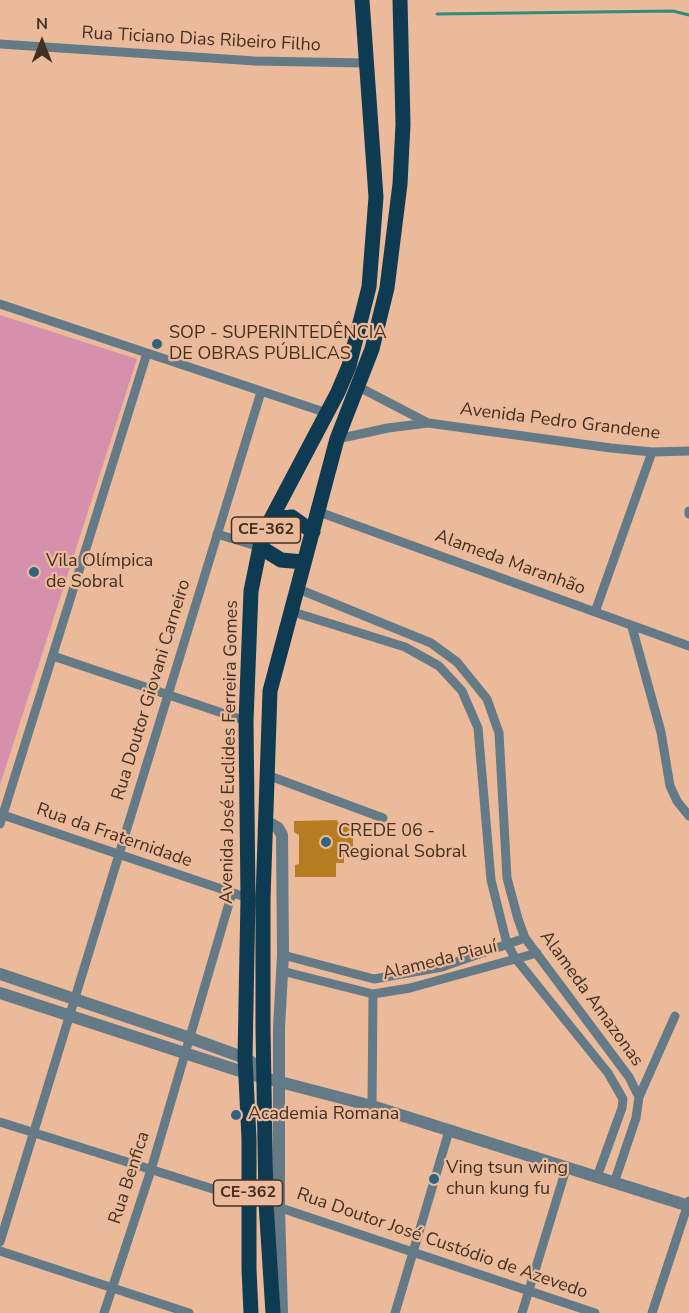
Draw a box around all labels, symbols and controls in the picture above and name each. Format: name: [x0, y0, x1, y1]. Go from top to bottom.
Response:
north arrow: [12, 12, 72, 72]
text: N: [36, 13, 48, 35]
street label: Rua Ticiano Dias Ribeiro Filho: [81, 23, 321, 57]
place label: SOP - SUPERINTEDÊNCIA DE OBRAS PÚBLICAS: [169, 323, 387, 366]
marker: SOP - SUPERINTEDÊNCIA DE OBRAS PÚBLICAS: [150, 337, 164, 351]
street label: Avenida Pedro Grandene: [459, 399, 661, 445]
road number: CE-362: [232, 517, 300, 543]
street label: Alameda Maranhão: [432, 526, 588, 600]
place label: Vila Olímpica de Sobral: [46, 551, 153, 594]
marker: Vila Olímpica de Sobral: [27, 565, 41, 579]
street label: Rua Doutor Giovani Carneiro: [108, 577, 196, 803]
street label: Avenida José Euclides Ferreira Gomes: [217, 600, 243, 904]
street label: Rua da Fraternidade: [33, 799, 195, 873]
place label: CREDE 06 - Regional Sobral: [338, 821, 467, 864]
marker: CREDE 06 - Regional Sobral: [319, 835, 333, 849]
street label: Alameda Amazonas: [535, 927, 647, 1071]
street label: Alameda Piauí: [381, 936, 499, 986]
place label: Academia Romana: [248, 1104, 399, 1126]
marker: Academia Romana: [229, 1108, 243, 1122]
street label: Rua Benfica: [105, 1129, 155, 1227]
place label: Ving tsun wing chun kung fu: [446, 1158, 568, 1200]
marker: Ving tsun wing chun kung fu: [427, 1172, 441, 1186]
road number: CE-362: [214, 1180, 282, 1206]
street label: Rua Doutor José Custódio de Azevedo: [294, 1184, 590, 1304]

